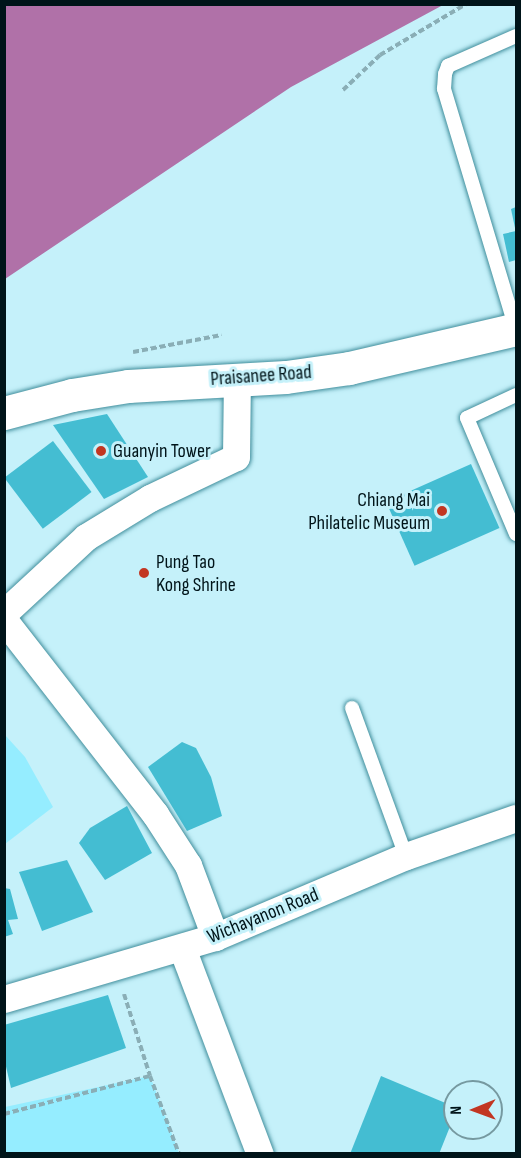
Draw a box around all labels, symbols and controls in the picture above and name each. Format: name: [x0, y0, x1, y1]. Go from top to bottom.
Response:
street label: Praisanee Road: [210, 360, 312, 392]
place label: Guanyin Tower: [113, 439, 211, 463]
marker: Guanyin Tower: [94, 444, 108, 458]
place label: Chiang Mai Philatelic Museum: [308, 488, 430, 535]
marker: Chiang Mai Philatelic Museum: [435, 504, 449, 518]
place label: Pung Tao Kong Shrine: [156, 550, 236, 597]
marker: Pung Tao Kong Shrine: [137, 566, 151, 580]
street label: Wichayanon Road: [204, 883, 322, 949]
north arrow: [443, 1080, 503, 1140]
text: N: [447, 1106, 466, 1115]

